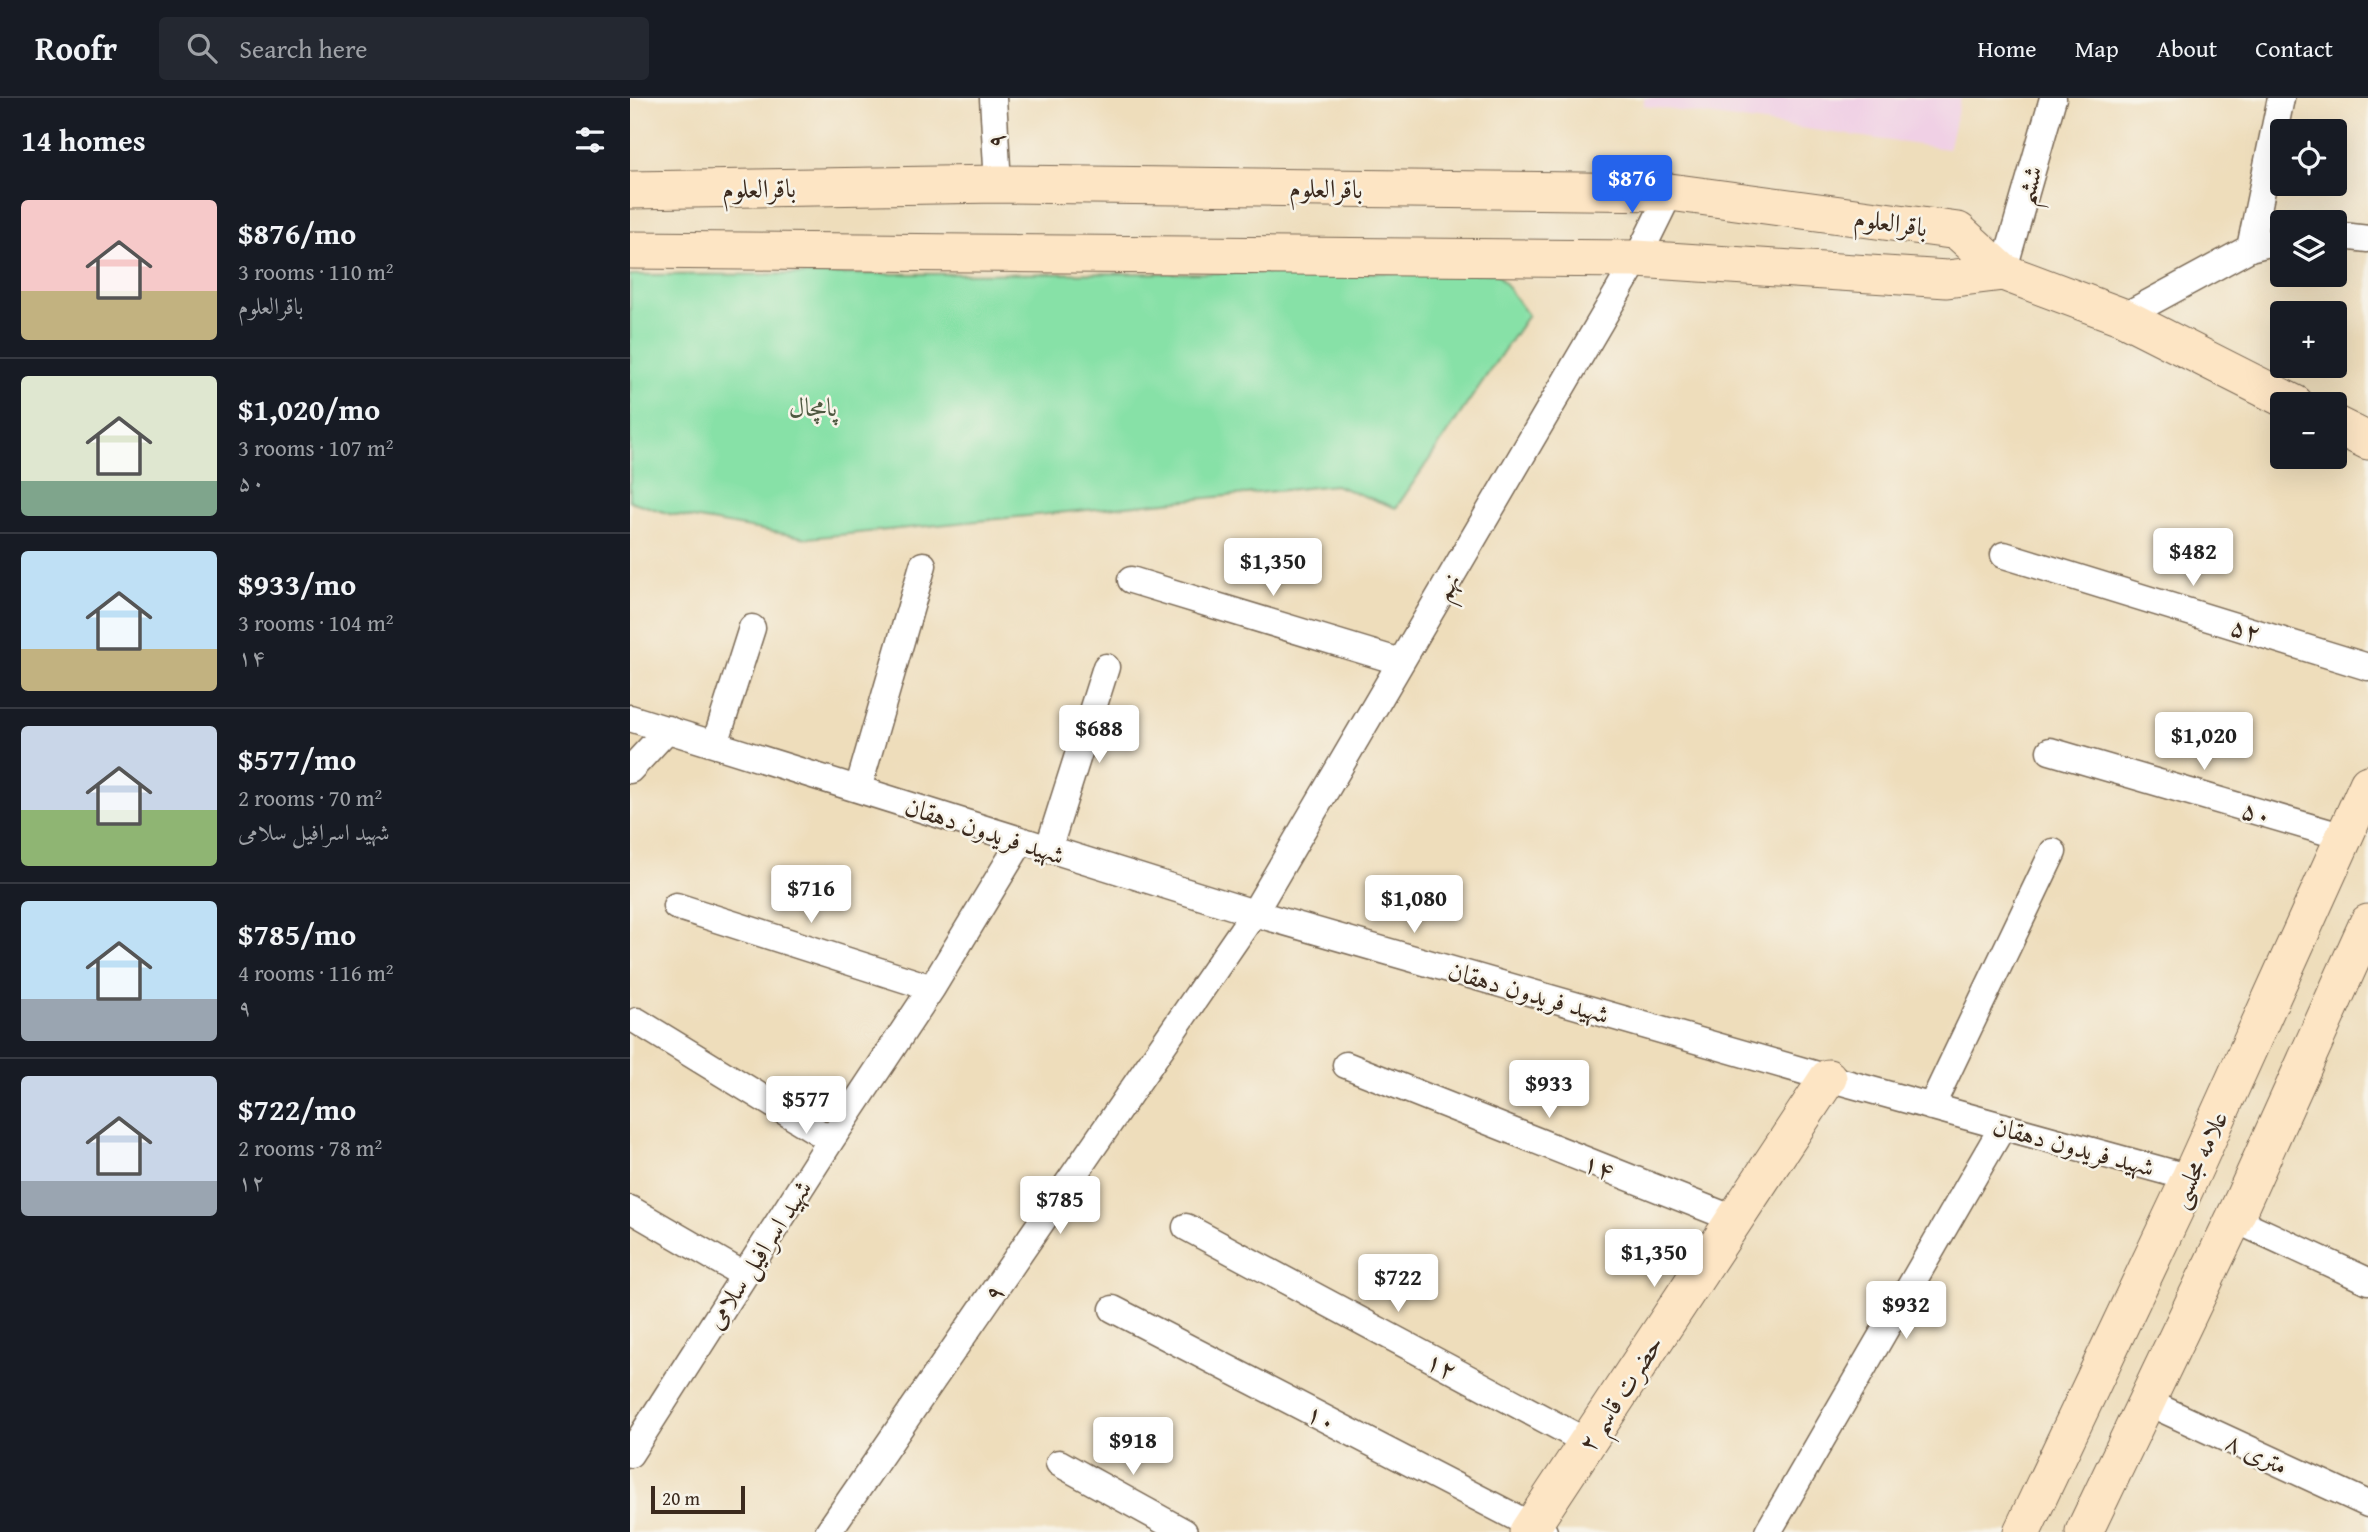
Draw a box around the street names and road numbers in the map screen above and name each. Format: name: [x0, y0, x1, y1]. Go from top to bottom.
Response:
street label: ۹: [975, 132, 1015, 150]
street label: ششم: [2004, 161, 2059, 211]
street label: باقرالعلوم: [722, 168, 796, 212]
street label: باقرالعلوم: [1289, 168, 1363, 212]
street label: باقرالعلوم: [1851, 198, 1930, 250]
street label: نهم: [1422, 564, 1475, 611]
street label: ۵۲: [2226, 606, 2266, 652]
street label: شهید فریدون دهقان: [900, 786, 1070, 874]
street label: ۵۰: [2237, 789, 2277, 835]
street label: شهید فریدون دهقان: [1444, 950, 1614, 1034]
street label: علامه مجلسی: [2158, 1104, 2238, 1214]
street label: شهید فریدون دهقان: [1989, 1106, 2159, 1186]
street label: ۱۴: [1578, 1142, 1620, 1190]
street label: شهید اسرافیل سلامی: [695, 1171, 821, 1337]
street label: ۹: [973, 1275, 1013, 1309]
street label: ۲ حضرت قاسم: [1568, 1327, 1678, 1463]
street label: ۱۲: [1419, 1341, 1465, 1389]
street label: ۱۰: [1300, 1393, 1344, 1441]
street label: ۸ متری: [2219, 1422, 2295, 1484]

